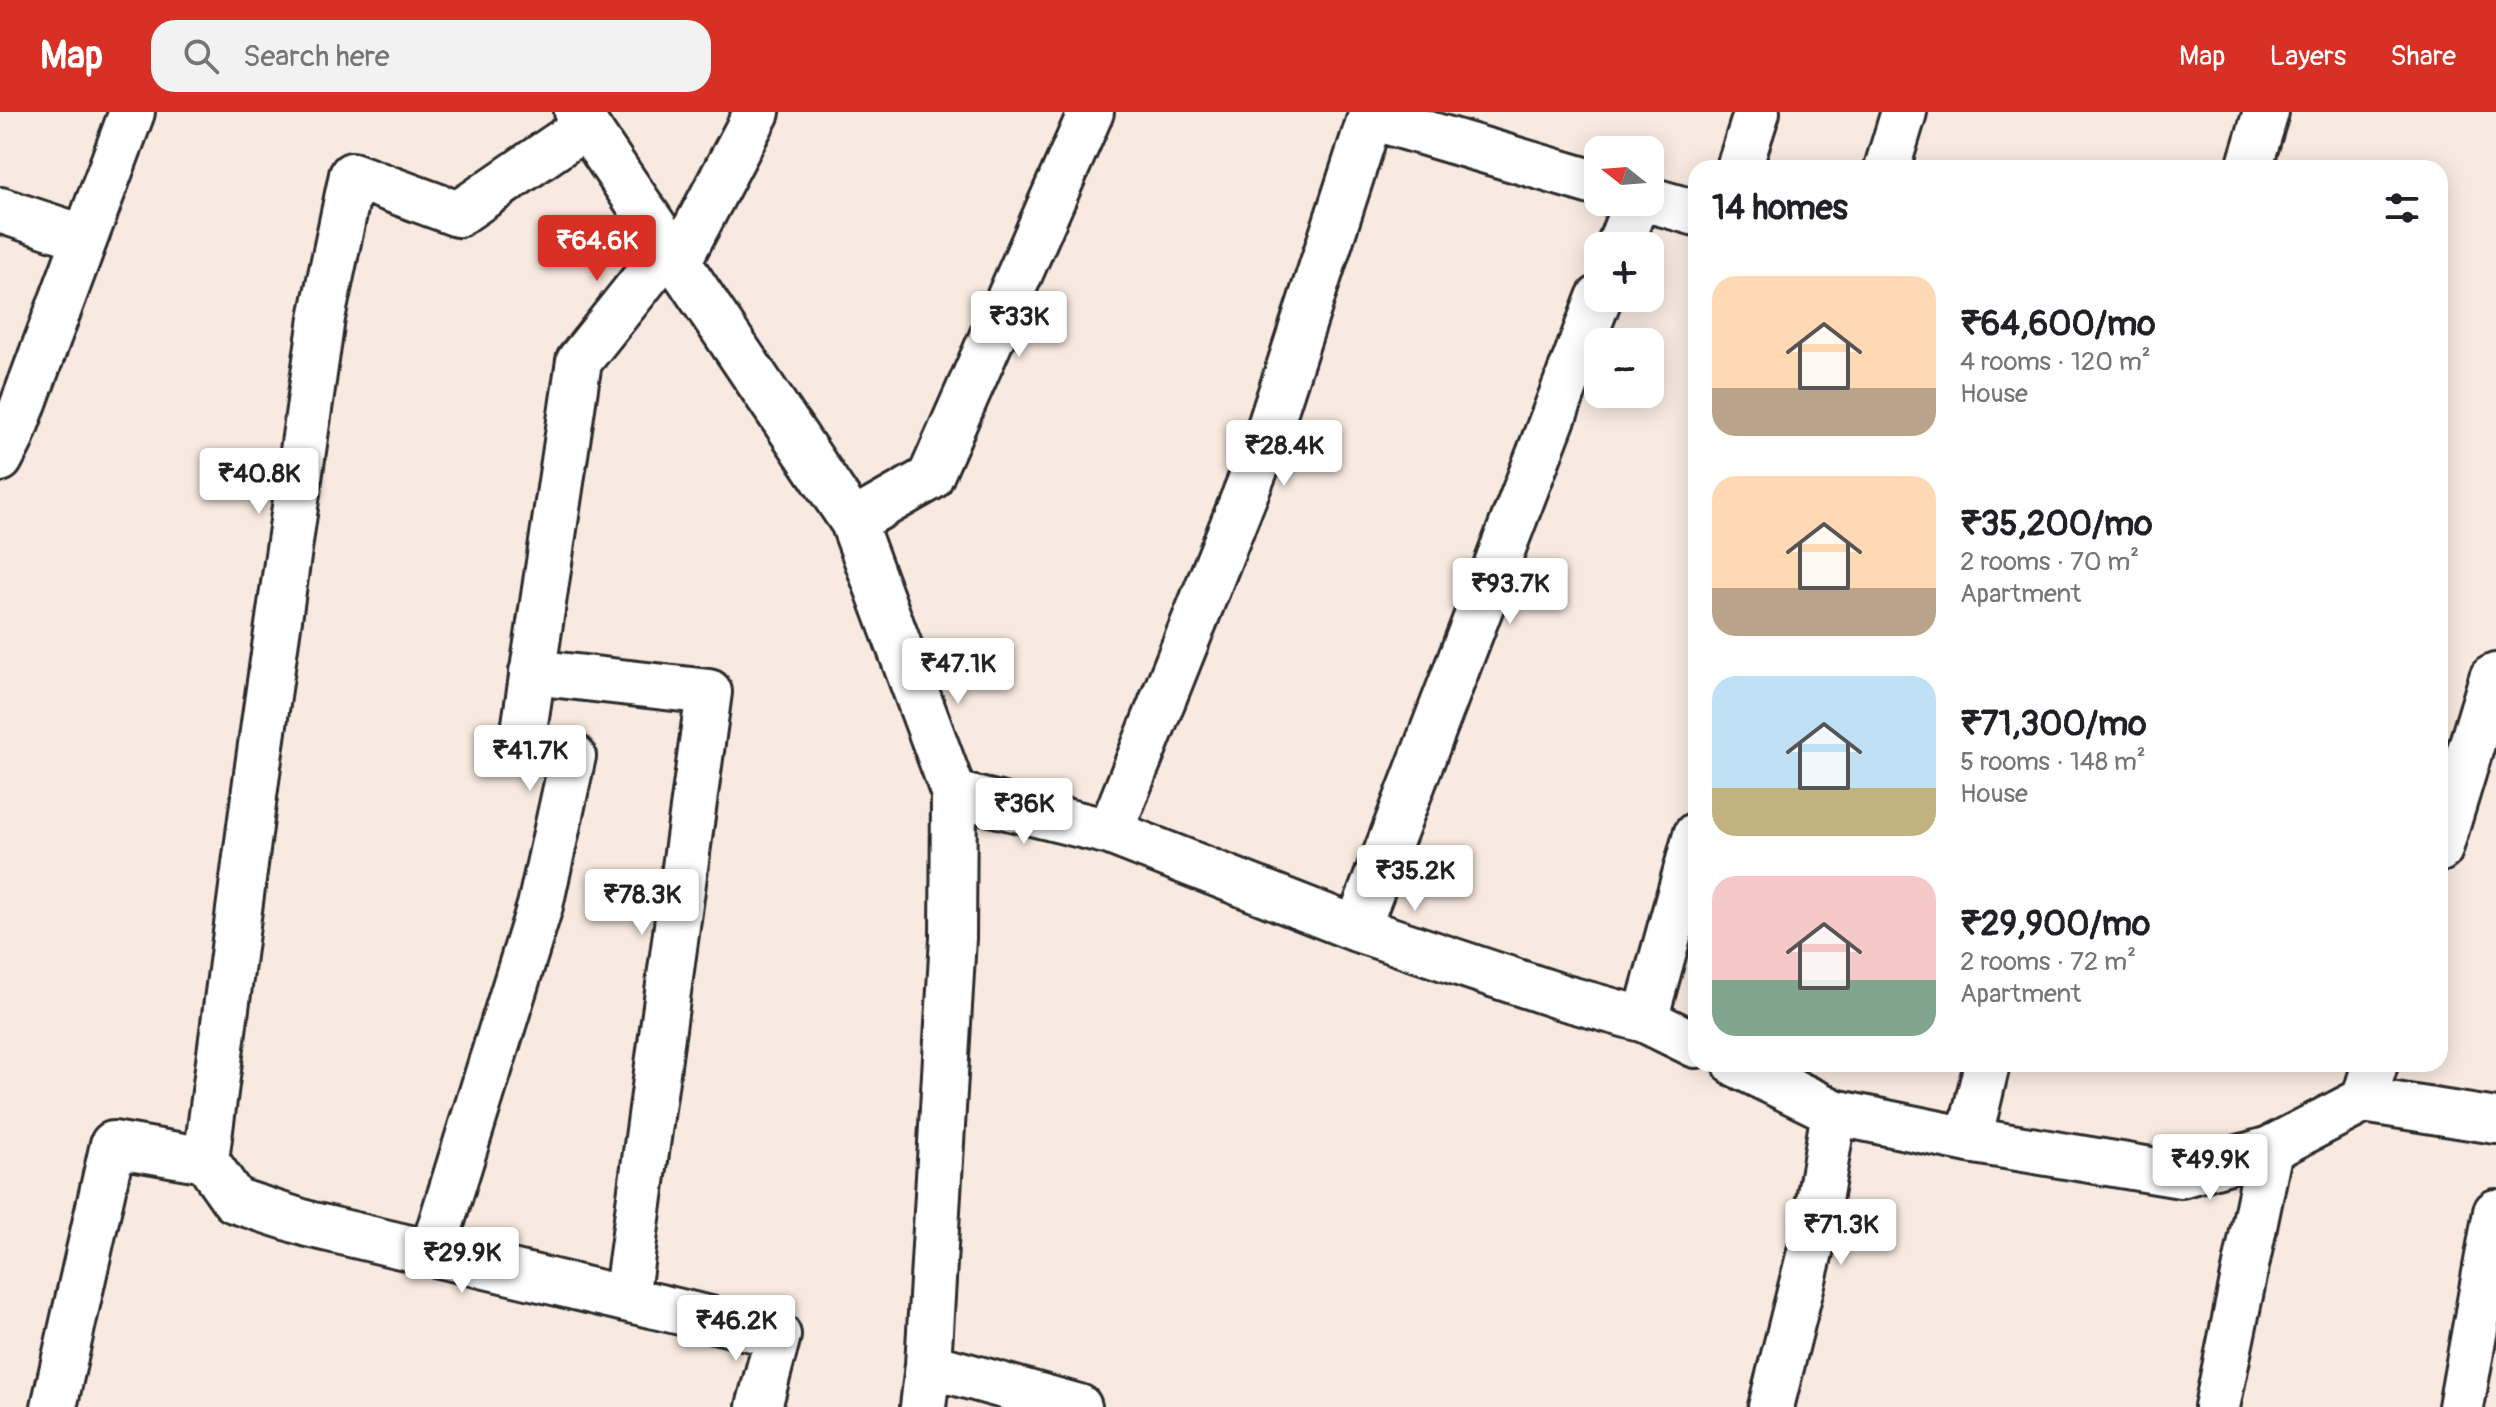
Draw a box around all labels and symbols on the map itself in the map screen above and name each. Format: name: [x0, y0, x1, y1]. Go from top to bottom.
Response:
north arrow: [1584, 136, 1664, 216]
pin: ₹64.6K: [532, 215, 662, 283]
pin: ₹33K: [972, 291, 1066, 359]
pin: ₹28.4K: [1219, 420, 1349, 488]
pin: ₹40.8K: [194, 448, 324, 516]
pin: ₹93.7K: [1445, 558, 1575, 626]
pin: ₹47.1K: [893, 638, 1023, 706]
pin: ₹41.7K: [465, 725, 595, 793]
pin: ₹36K: [977, 778, 1071, 846]
pin: ₹35.2K: [1350, 845, 1480, 913]
pin: ₹78.3K: [577, 869, 707, 937]
pin: ₹49.9K: [2145, 1134, 2275, 1202]
pin: ₹71.3K: [1776, 1199, 1906, 1267]
pin: ₹29.9K: [397, 1227, 527, 1295]
pin: ₹46.2K: [671, 1295, 801, 1363]

